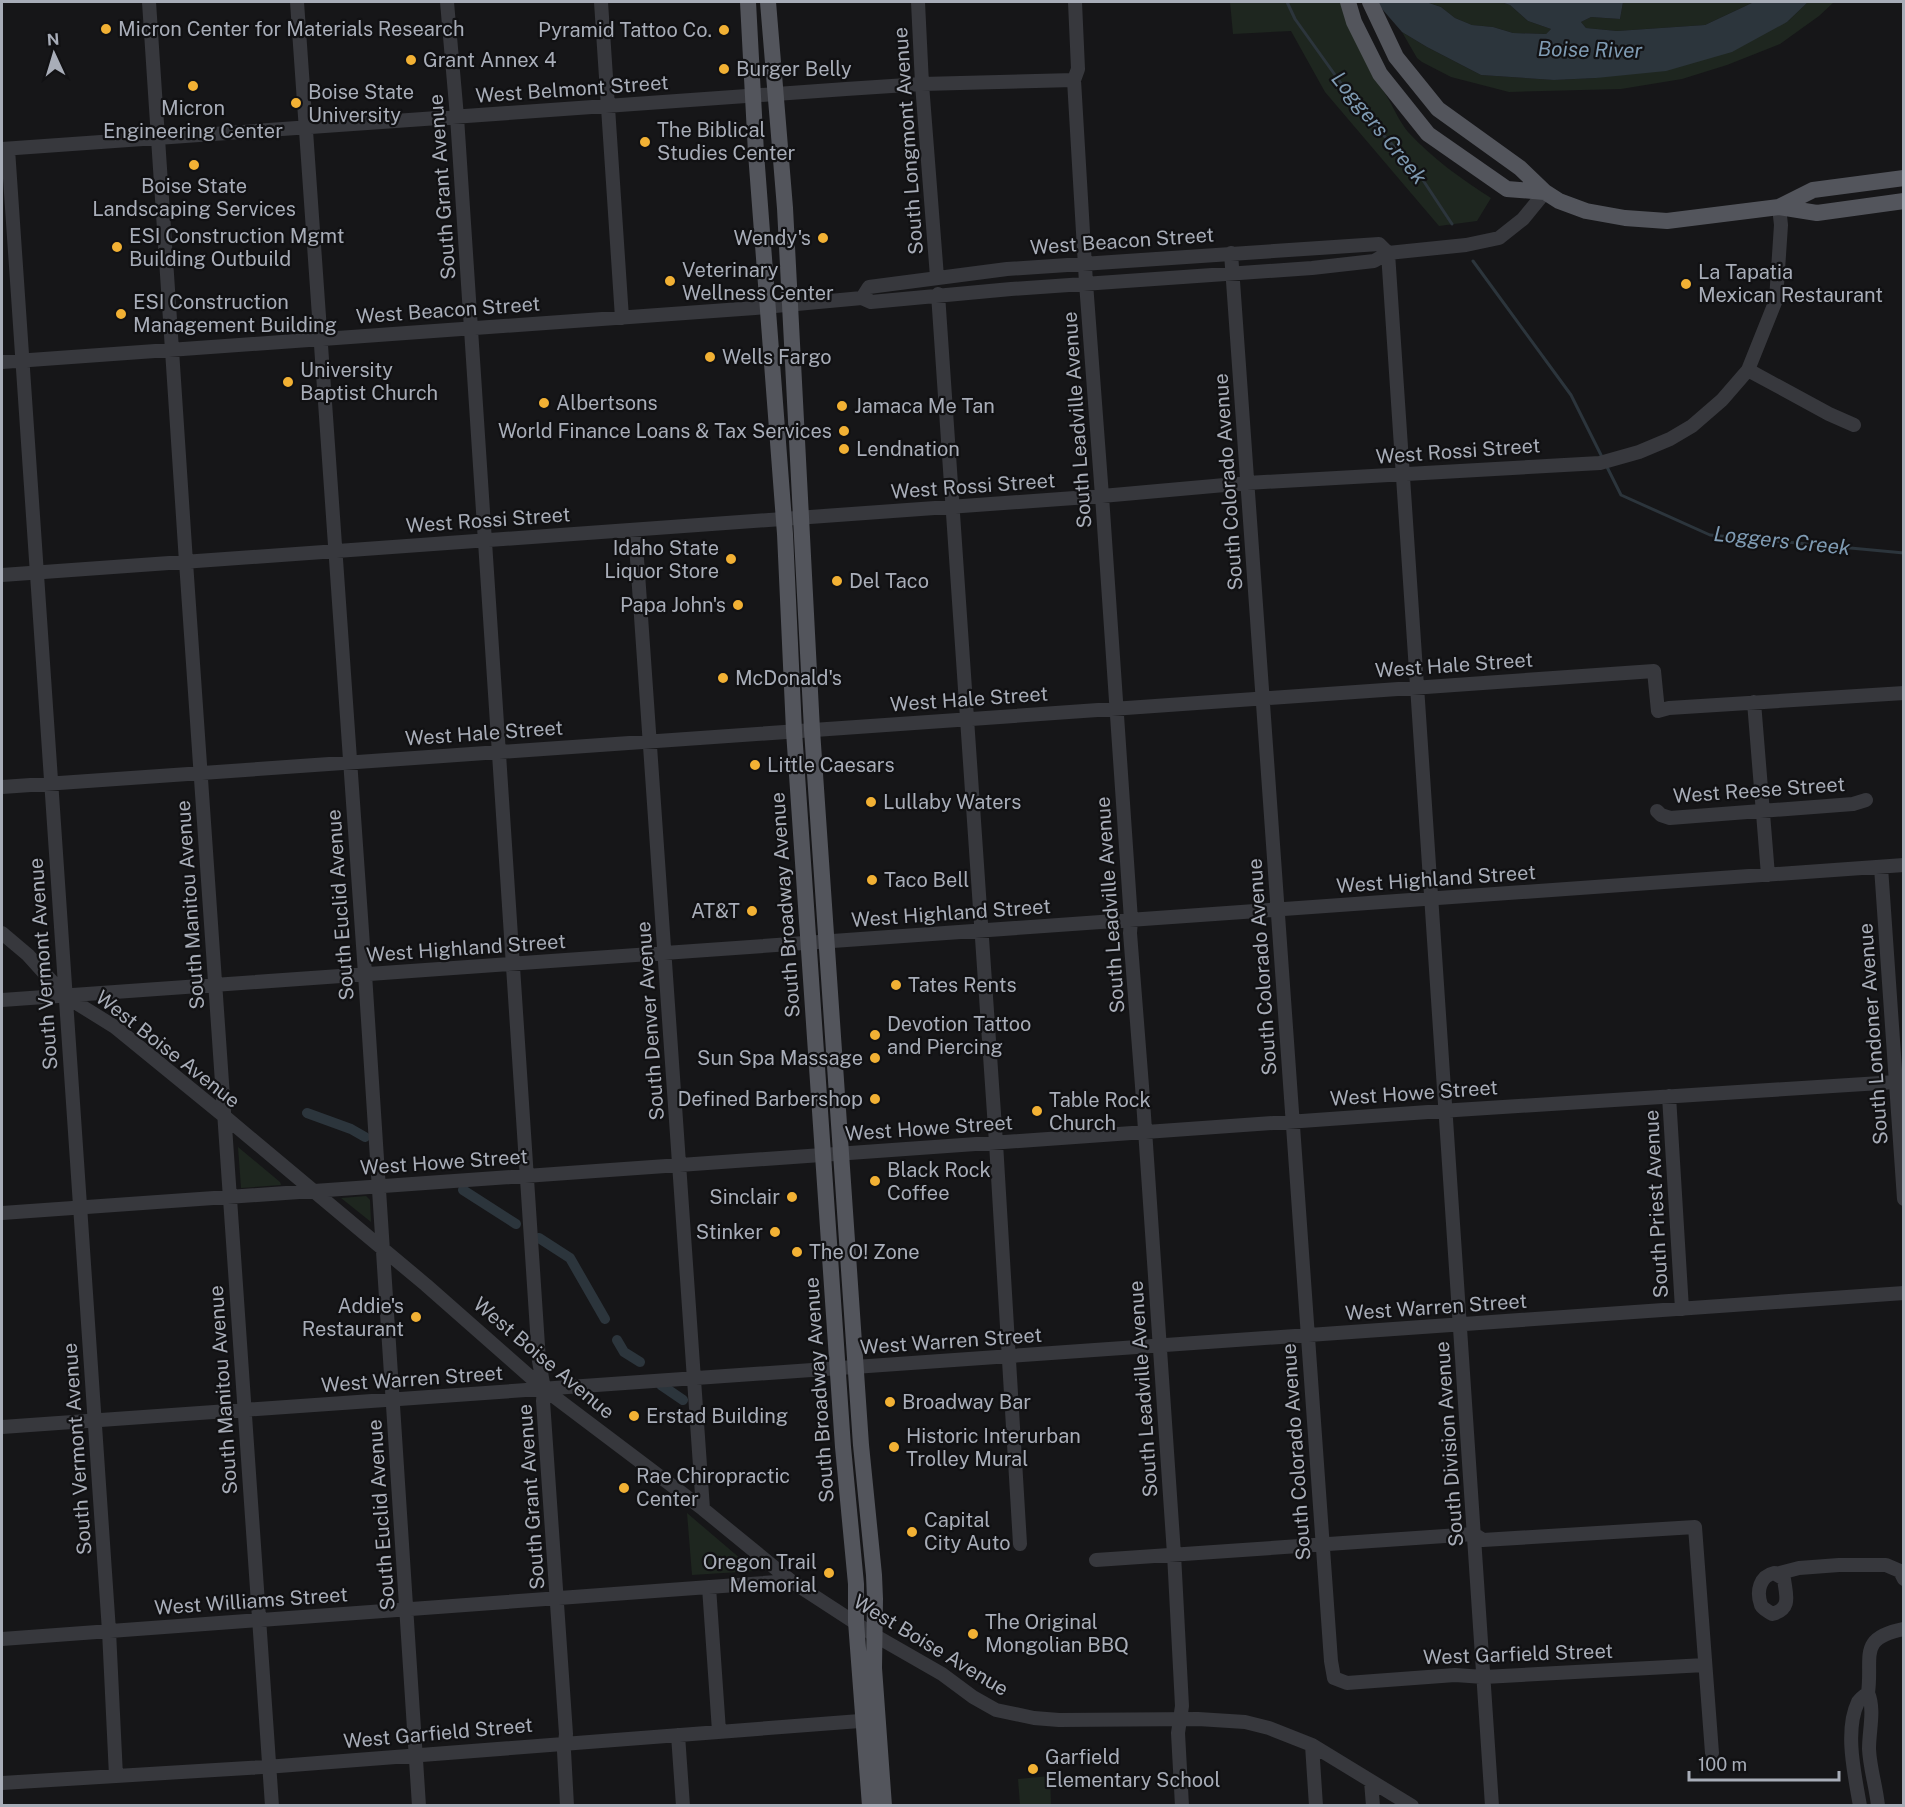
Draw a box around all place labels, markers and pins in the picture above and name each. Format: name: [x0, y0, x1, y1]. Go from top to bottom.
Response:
place label: Micron Center for Materials Research: [118, 17, 465, 41]
place label: Pyramid Tattoo Co.: [538, 18, 712, 42]
marker: Micron Center for Materials Research: [99, 22, 113, 36]
marker: Pyramid Tattoo Co.: [717, 23, 731, 37]
place label: Grant Annex 4: [423, 48, 557, 72]
marker: Grant Annex 4: [404, 53, 418, 67]
place label: Burger Belly: [736, 57, 852, 81]
marker: Burger Belly: [717, 62, 731, 76]
marker: Micron Engineering Center: [186, 79, 200, 93]
place label: Boise State University: [308, 80, 414, 127]
place label: Micron Engineering Center: [103, 96, 283, 143]
marker: Boise State University: [289, 96, 303, 110]
place label: The Biblical Studies Center: [657, 118, 795, 165]
marker: The Biblical Studies Center: [638, 135, 652, 149]
marker: Boise State Landscaping Services: [187, 158, 201, 172]
place label: Boise State Landscaping Services: [92, 174, 296, 221]
place label: ESI Construction Mgmt Building Outbuild: [129, 224, 344, 271]
place label: Wendy's: [734, 226, 811, 250]
marker: Wendy's: [816, 231, 830, 245]
marker: ESI Construction Mgmt Building Outbuild: [110, 240, 124, 254]
place label: Veterinary Wellness Center: [682, 258, 834, 305]
place label: La Tapatia Mexican Restaurant: [1698, 260, 1883, 307]
marker: Veterinary Wellness Center: [663, 274, 677, 288]
marker: La Tapatia Mexican Restaurant: [1679, 277, 1693, 291]
place label: ESI Construction Management Building: [133, 290, 337, 337]
marker: ESI Construction Management Building: [114, 307, 128, 321]
place label: Wells Fargo: [722, 345, 832, 369]
marker: Wells Fargo: [703, 350, 717, 364]
place label: University Baptist Church: [300, 358, 438, 405]
marker: University Baptist Church: [281, 375, 295, 389]
place label: Albertsons: [556, 391, 658, 415]
place label: Jamaca Me Tan: [854, 394, 995, 418]
marker: Albertsons: [537, 396, 551, 410]
marker: Jamaca Me Tan: [835, 399, 849, 413]
place label: World Finance Loans & Tax Services: [498, 419, 832, 443]
marker: World Finance Loans & Tax Services: [837, 424, 851, 438]
place label: Lendnation: [856, 437, 960, 461]
marker: Lendnation: [837, 442, 851, 456]
place label: Idaho State Liquor Store: [604, 536, 719, 583]
marker: Idaho State Liquor Store: [724, 552, 738, 566]
place label: Del Taco: [849, 569, 929, 593]
marker: Del Taco: [830, 574, 844, 588]
place label: Papa John's: [620, 593, 726, 617]
marker: Papa John's: [731, 598, 745, 612]
place label: McDonald's: [735, 666, 842, 690]
marker: McDonald's: [716, 671, 730, 685]
place label: Little Caesars: [767, 753, 895, 777]
marker: Little Caesars: [748, 758, 762, 772]
place label: Lullaby Waters: [883, 790, 1021, 814]
marker: Lullaby Waters: [864, 795, 878, 809]
place label: Taco Bell: [884, 868, 969, 892]
marker: Taco Bell: [865, 873, 879, 887]
place label: AT&T: [691, 899, 740, 923]
marker: AT&T: [745, 904, 759, 918]
place label: Tates Rents: [908, 973, 1017, 997]
marker: Tates Rents: [889, 978, 903, 992]
place label: Devotion Tattoo and Piercing: [887, 1012, 1031, 1059]
marker: Devotion Tattoo and Piercing: [868, 1028, 882, 1042]
place label: Sun Spa Massage: [697, 1046, 863, 1070]
marker: Sun Spa Massage: [868, 1051, 882, 1065]
place label: Defined Barbershop: [677, 1087, 863, 1111]
place label: Table Rock Church: [1049, 1088, 1151, 1135]
marker: Defined Barbershop: [868, 1092, 882, 1106]
marker: Table Rock Church: [1030, 1104, 1044, 1118]
place label: Black Rock Coffee: [887, 1158, 991, 1205]
marker: Black Rock Coffee: [868, 1174, 882, 1188]
place label: Sinclair: [709, 1185, 780, 1209]
marker: Sinclair: [785, 1190, 799, 1204]
place label: Stinker: [696, 1220, 763, 1244]
marker: Stinker: [768, 1225, 782, 1239]
place label: The O! Zone: [809, 1240, 920, 1264]
marker: The O! Zone: [790, 1245, 804, 1259]
place label: Addie's Restaurant: [302, 1294, 404, 1341]
marker: Addie's Restaurant: [409, 1310, 423, 1324]
place label: Broadway Bar: [902, 1390, 1031, 1414]
marker: Broadway Bar: [883, 1395, 897, 1409]
place label: Erstad Building: [646, 1404, 788, 1428]
marker: Erstad Building: [627, 1409, 641, 1423]
place label: Historic Interurban Trolley Mural: [906, 1424, 1081, 1471]
marker: Historic Interurban Trolley Mural: [887, 1440, 901, 1454]
place label: Rae Chiropractic Center: [636, 1464, 790, 1511]
marker: Rae Chiropractic Center: [617, 1481, 631, 1495]
place label: Capital City Auto: [924, 1508, 1010, 1555]
marker: Capital City Auto: [905, 1525, 919, 1539]
place label: Oregon Trail Memorial: [703, 1550, 817, 1597]
marker: Oregon Trail Memorial: [822, 1566, 836, 1580]
place label: The Original Mongolian BBQ: [985, 1610, 1129, 1657]
marker: The Original Mongolian BBQ: [966, 1627, 980, 1641]
place label: Garfield Elementary School: [1045, 1745, 1220, 1792]
marker: Garfield Elementary School: [1026, 1762, 1040, 1776]

